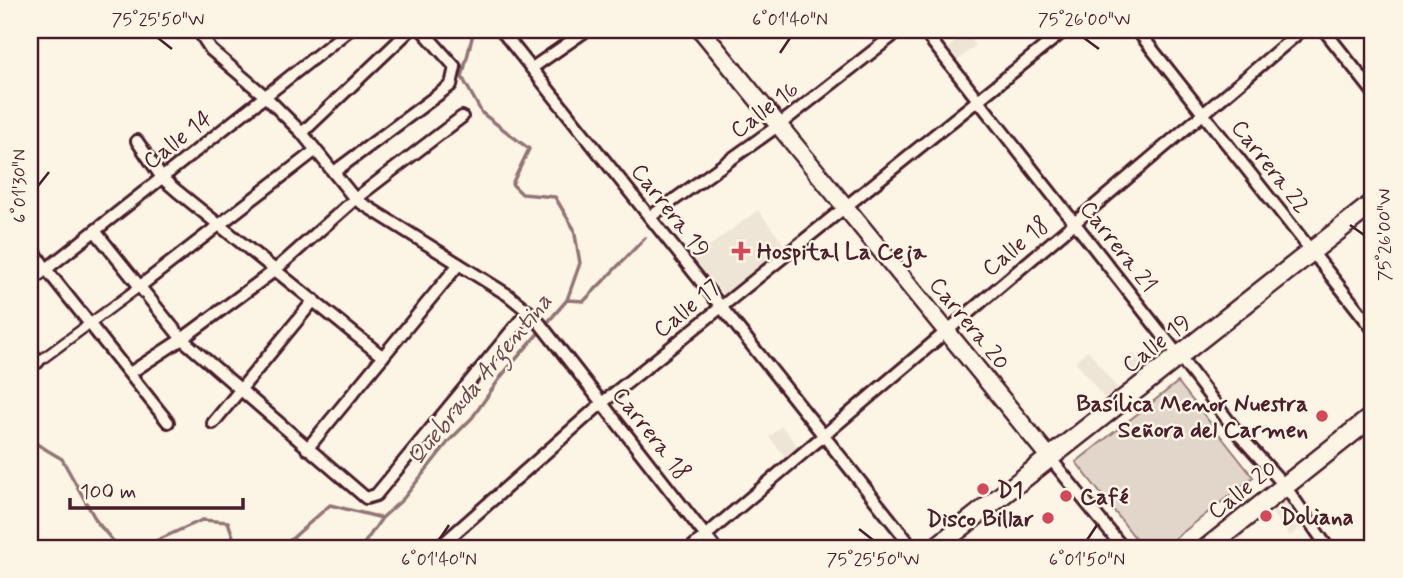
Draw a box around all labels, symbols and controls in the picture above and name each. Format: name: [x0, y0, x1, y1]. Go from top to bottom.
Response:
text: 75°25'50"W: [112, 8, 204, 32]
text: 6°01'40"N: [752, 8, 828, 32]
text: 75°26'00"W: [1038, 8, 1130, 32]
street label: Calle 16: [725, 75, 806, 146]
street label: Calle 14: [138, 104, 219, 177]
street label: Carrera 22: [1223, 114, 1315, 220]
text: 6°01'30"N: [8, 149, 32, 223]
street label: Carrera 19: [623, 158, 716, 265]
text: 75°26'00"W: [1373, 189, 1397, 281]
street label: Carrera 21: [1072, 195, 1163, 299]
street label: Calle 18: [977, 211, 1056, 284]
place label: Hospital La Ceja: [757, 238, 928, 268]
marker: Hospital La Ceja: [731, 241, 751, 261]
street label: Carrera 20: [921, 271, 1015, 377]
street label: Calle 17: [648, 274, 727, 346]
water label: Quebrada Argentina: [401, 287, 562, 475]
street label: Calle 19: [1117, 308, 1198, 381]
street label: Carrera 18: [605, 381, 696, 487]
place label: Basílica Menor Nuestra Señora del Carmen: [1076, 390, 1308, 446]
marker: Basílica Menor Nuestra Señora del Carmen: [1314, 408, 1330, 424]
street label: Calle 20: [1202, 454, 1284, 527]
scale bar: [70, 466, 243, 510]
place label: D1: [997, 476, 1023, 506]
text: 100 m: [80, 478, 136, 506]
marker: D1: [975, 481, 991, 497]
place label: Café: [1080, 483, 1129, 513]
marker: Café: [1058, 488, 1074, 504]
place label: Doliana: [1280, 503, 1354, 533]
place label: Disco Billar: [926, 505, 1034, 535]
marker: Doliana: [1258, 508, 1274, 524]
marker: Disco Billar: [1040, 510, 1056, 526]
text: 6°01'40"N: [401, 548, 477, 572]
text: 75°25'50"W: [827, 548, 919, 572]
text: 6°01'50"N: [1049, 548, 1125, 572]

